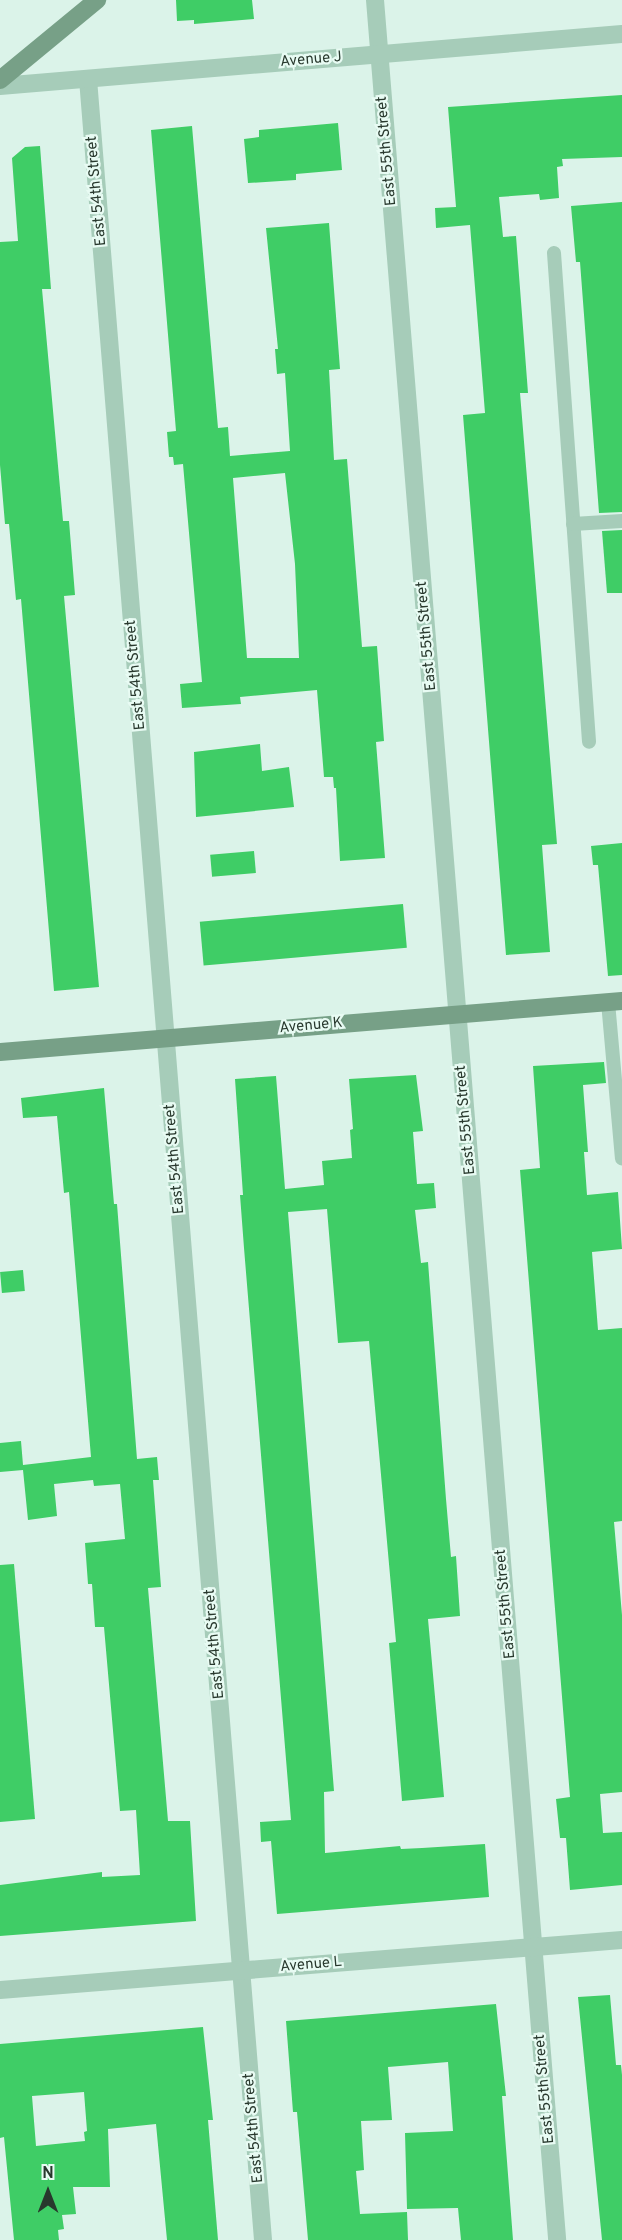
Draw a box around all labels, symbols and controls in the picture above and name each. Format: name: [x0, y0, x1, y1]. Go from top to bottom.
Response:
street label: Avenue J: [279, 48, 343, 72]
street label: East 55th Street: [373, 95, 401, 207]
street label: East 54th Street: [83, 135, 111, 247]
street label: East 55th Street: [413, 580, 441, 692]
street label: East 54th Street: [122, 619, 150, 731]
street label: Avenue K: [279, 1014, 343, 1038]
street label: East 55th Street: [452, 1064, 480, 1176]
street label: East 54th Street: [161, 1103, 189, 1215]
street label: East 55th Street: [492, 1548, 520, 1660]
street label: East 54th Street: [201, 1588, 229, 1700]
street label: Avenue L: [279, 1953, 343, 1977]
street label: East 55th Street: [531, 2033, 559, 2145]
street label: East 54th Street: [240, 2072, 268, 2184]
north arrow: [18, 2162, 78, 2222]
text: N: [42, 2164, 54, 2184]

